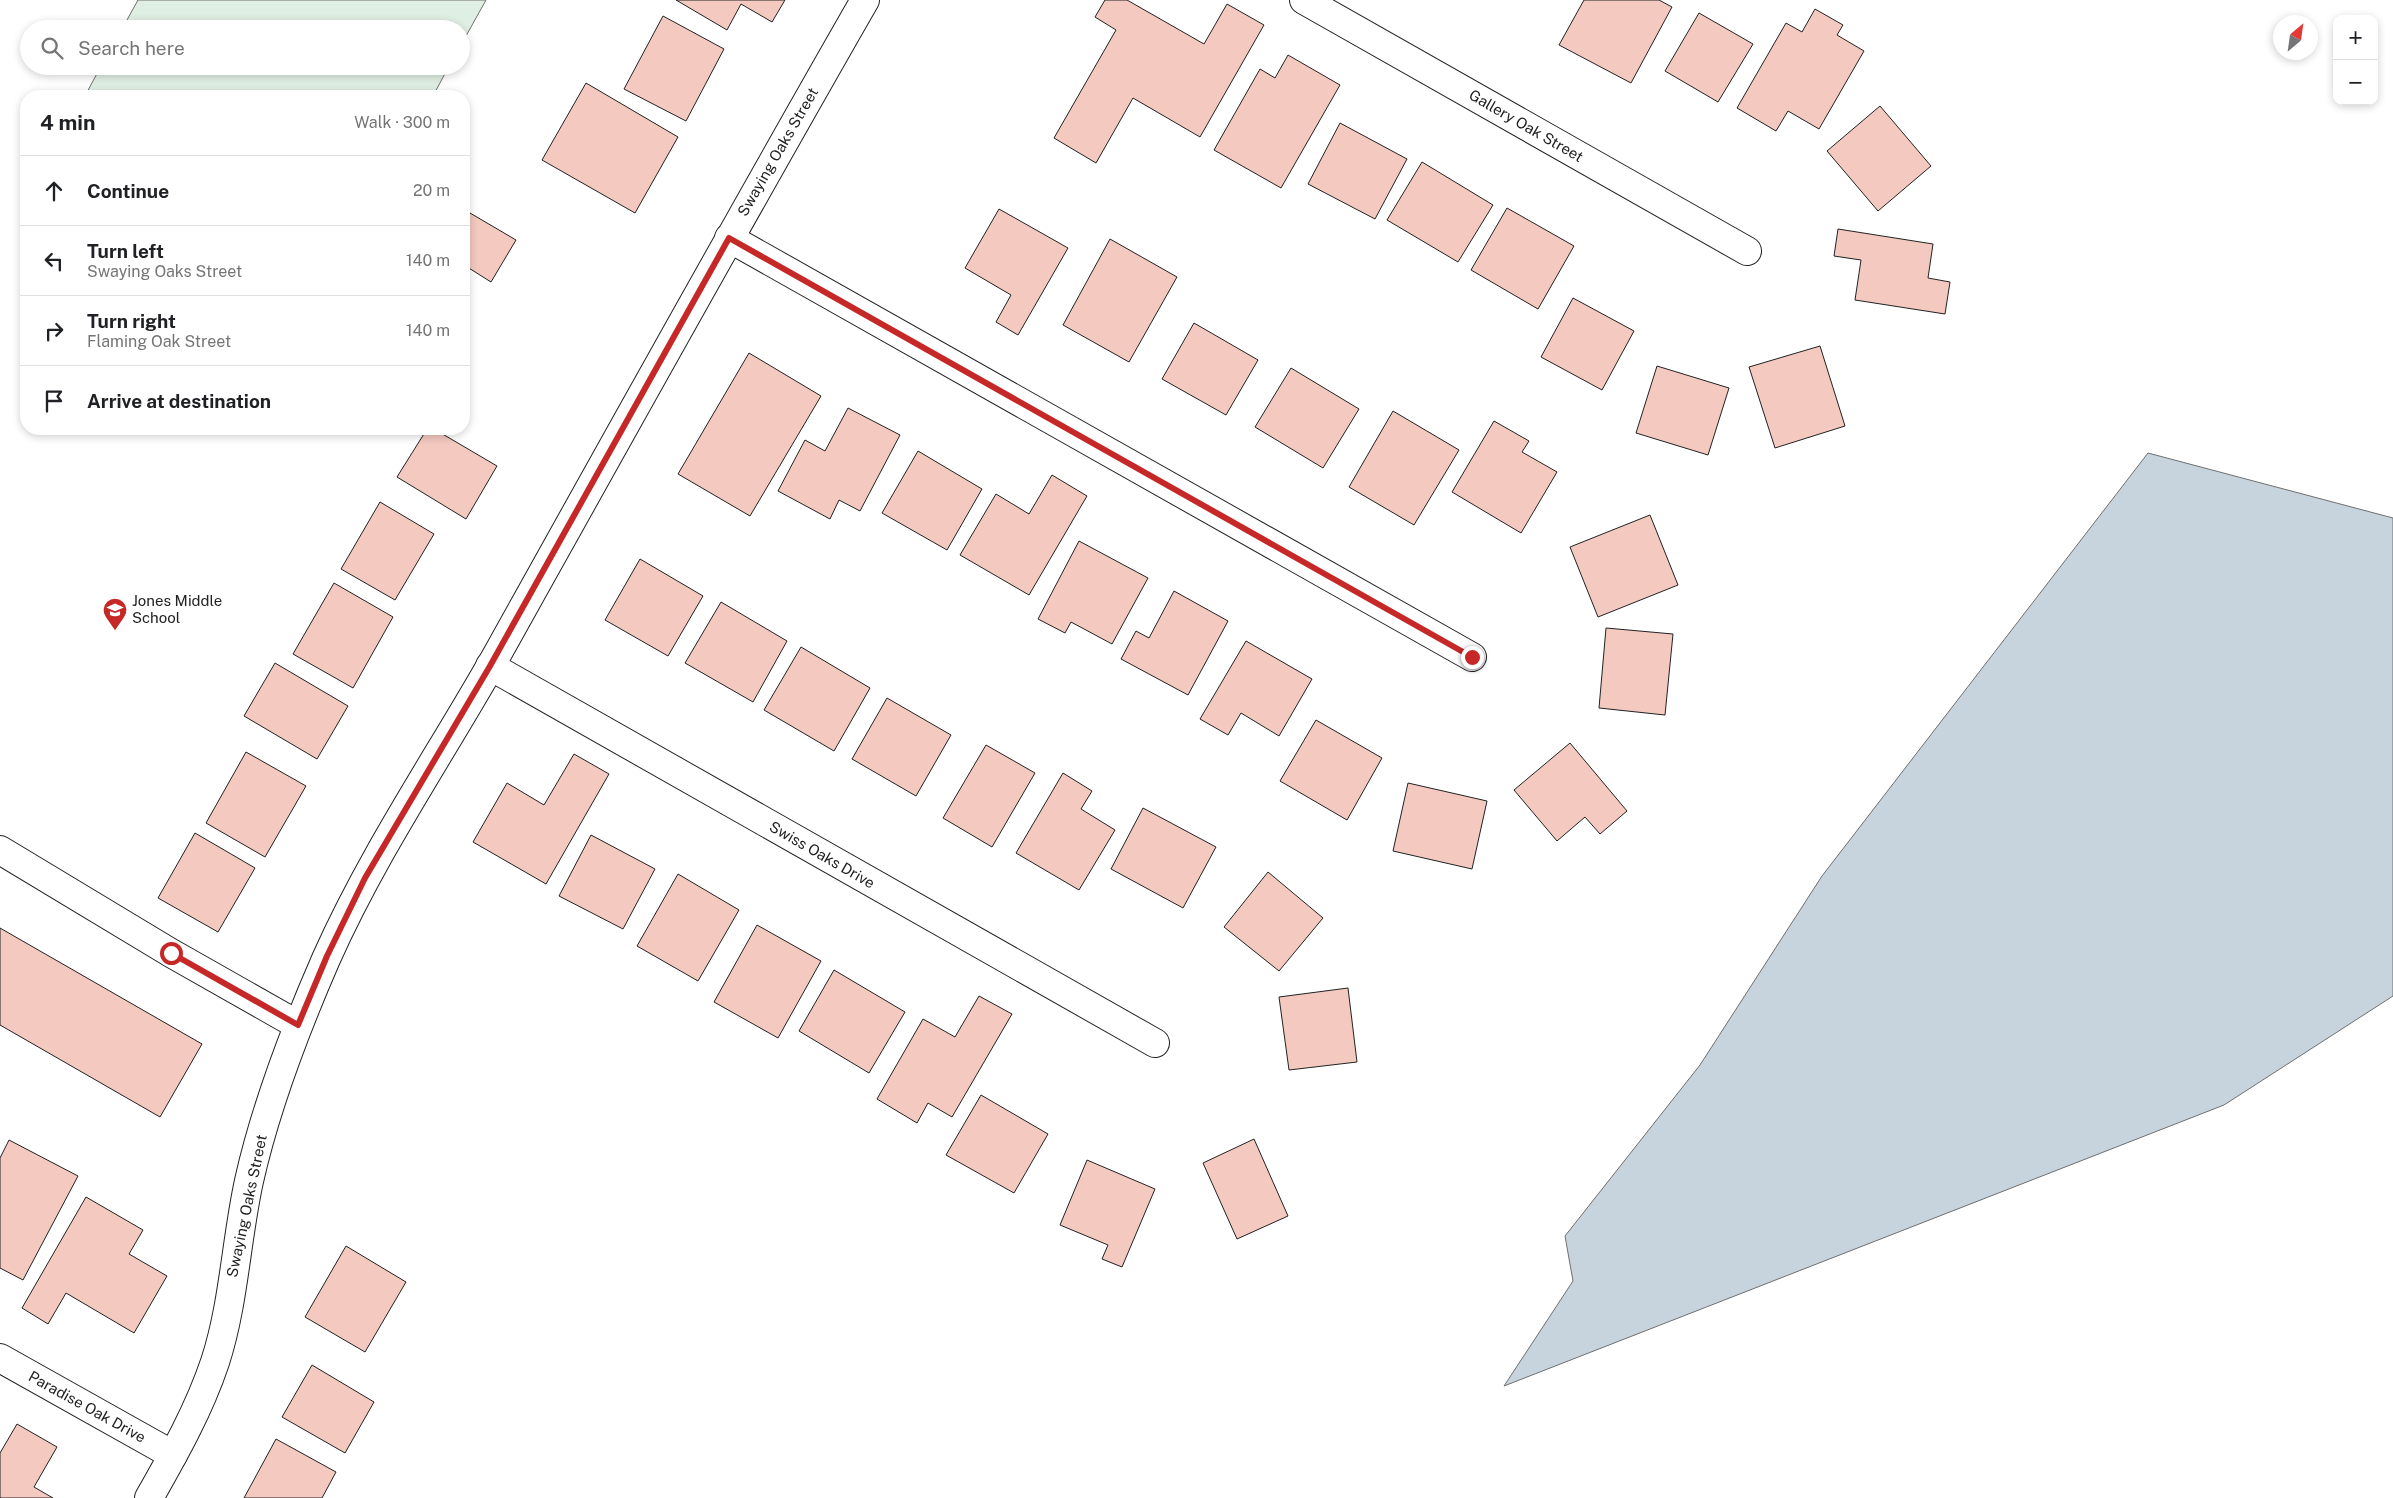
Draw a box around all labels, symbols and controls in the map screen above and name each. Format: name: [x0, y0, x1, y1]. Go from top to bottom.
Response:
north arrow: [2273, 15, 2318, 60]
map controls: [2333, 15, 2378, 105]
button: +: [2333, 15, 2378, 60]
search box: [20, 20, 470, 75]
icon: search: [38, 34, 66, 62]
text: Search here: [78, 37, 185, 59]
button: −: [2333, 60, 2378, 105]
street label: Swaying Oaks Street: [734, 84, 821, 219]
street label: Gallery Oak Street: [1466, 86, 1586, 165]
text: 4 min: [40, 110, 95, 135]
text: Walk · 300 m: [354, 113, 450, 132]
icon: ahead: [40, 177, 68, 205]
text: Continue: [87, 180, 169, 202]
text: 20 m: [413, 181, 450, 200]
text: Turn left: [87, 240, 164, 262]
icon: left: [40, 247, 68, 275]
text: 140 m: [406, 251, 450, 270]
text: Swaying Oaks Street: [87, 262, 242, 281]
text: Turn right: [87, 310, 176, 332]
icon: right: [40, 317, 68, 345]
text: 140 m: [406, 321, 450, 340]
text: Flaming Oak Street: [87, 332, 231, 351]
icon: arrive: [40, 387, 68, 415]
text: Arrive at destination: [87, 390, 271, 412]
place label: Jones Middle School: [132, 592, 222, 626]
school or university icon: Jones Middle School: [102, 597, 128, 631]
route end: [1461, 646, 1484, 669]
street label: Swiss Oaks Drive: [767, 818, 878, 892]
route start: [160, 942, 183, 965]
street label: Swaying Oaks Street: [223, 1133, 270, 1279]
street label: Paradise Oak Drive: [26, 1367, 149, 1446]

